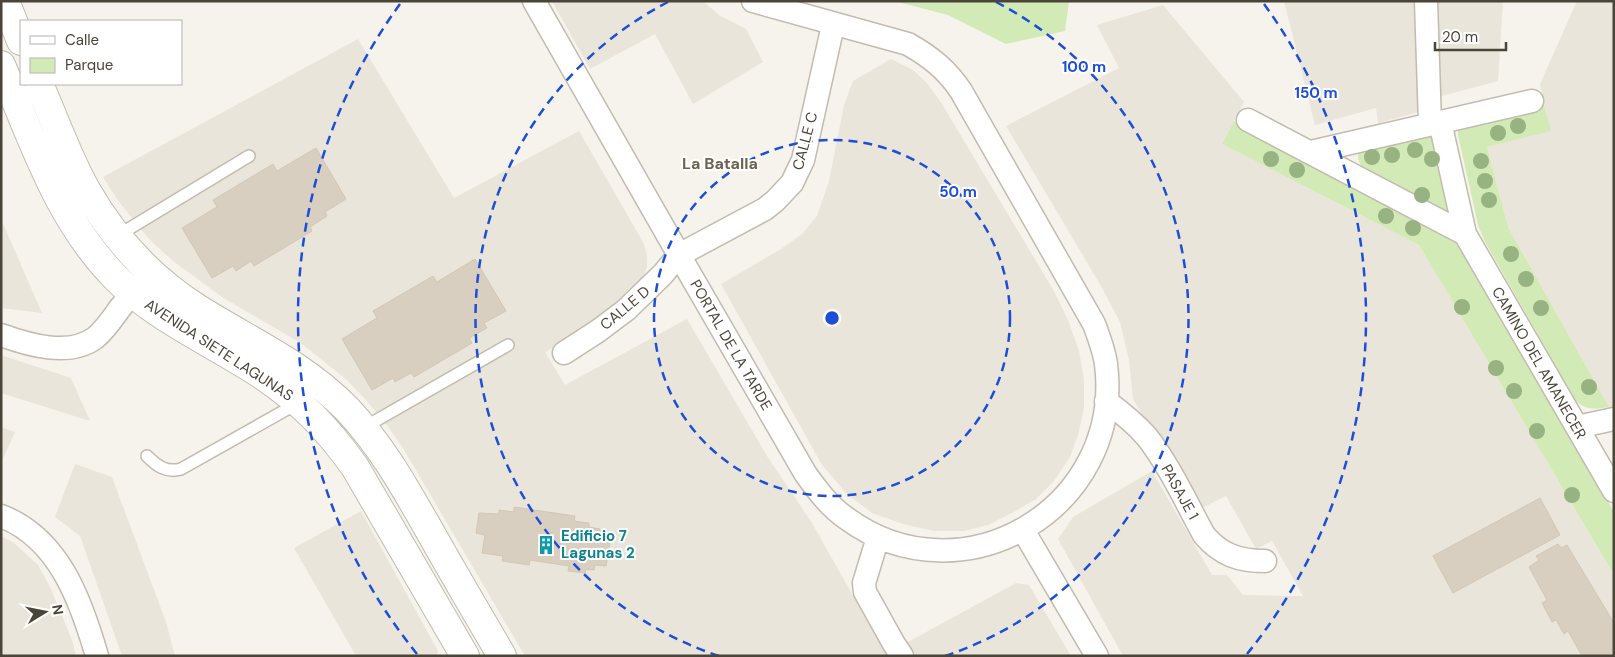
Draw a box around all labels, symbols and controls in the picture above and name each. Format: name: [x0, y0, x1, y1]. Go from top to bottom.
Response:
legend: [20, 20, 182, 85]
scale bar: [1435, 20, 1506, 52]
text: 20 m: [1442, 27, 1478, 47]
text: Calle: [65, 30, 99, 50]
text: Parque: [65, 55, 113, 75]
text: 100 m: [1062, 57, 1106, 77]
text: 150 m: [1295, 83, 1338, 103]
street label: CALLE C: [788, 109, 822, 172]
district label: La Batalla: [682, 153, 758, 174]
text: 50 m: [939, 182, 977, 202]
street label: PORTAL DE LA TARDE: [685, 276, 777, 414]
street label: CALLE D: [596, 281, 654, 335]
street label: CAMINO DEL AMANECER: [1487, 283, 1591, 443]
street label: AVENIDA SIETE LAGUNAS: [141, 294, 297, 406]
centre of rings: [823, 309, 841, 327]
street label: PASAJE 1: [1157, 461, 1203, 523]
place label: Edificio 7 Lagunas 2: [561, 526, 635, 563]
building icon: Edificio 7 Lagunas 2: [535, 534, 557, 556]
north arrow: [20, 587, 70, 637]
text: N: [48, 603, 68, 616]

